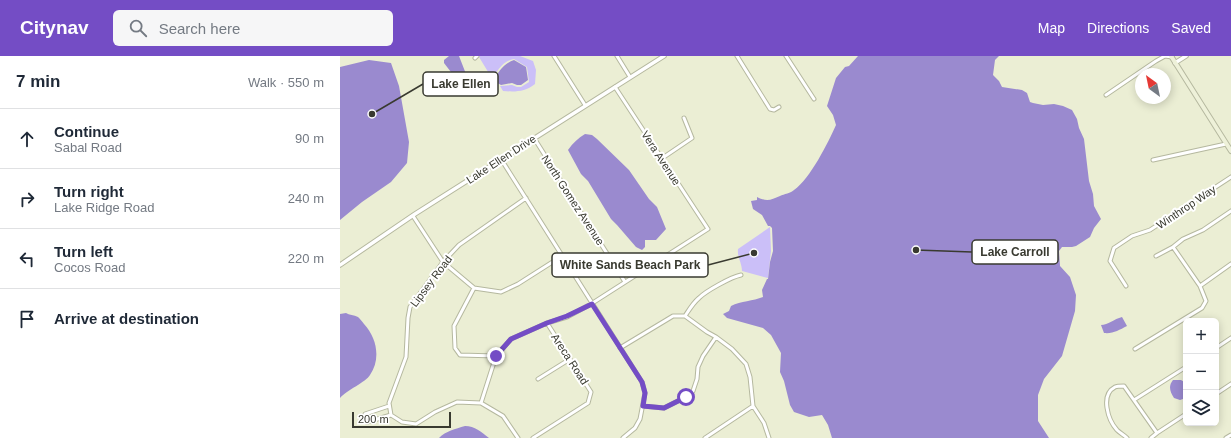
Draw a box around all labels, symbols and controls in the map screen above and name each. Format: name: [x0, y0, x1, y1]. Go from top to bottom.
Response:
search box: [113, 10, 393, 46]
text: Citynav: [20, 17, 89, 38]
icon: search: [127, 17, 149, 39]
text: Search here: [159, 20, 240, 37]
text: Map: [1038, 20, 1065, 36]
text: Directions: [1087, 20, 1149, 36]
text: Saved: [1171, 20, 1211, 36]
north arrow: [1135, 68, 1171, 104]
text: 7 min: [16, 72, 60, 91]
callout: Lake Ellen: [423, 72, 498, 96]
text: Walk · 550 m: [248, 75, 324, 90]
text: Lake Ellen: [431, 77, 491, 91]
text: Continue: [54, 123, 119, 140]
icon: ahead: [16, 128, 38, 150]
street label: Vera Avenue: [639, 129, 683, 187]
text: 90 m: [295, 131, 324, 146]
street label: Lake Ellen Drive: [464, 132, 538, 186]
text: Sabal Road: [54, 140, 122, 155]
street label: North Gomez Avenue: [539, 153, 607, 247]
text: Turn right: [54, 183, 124, 200]
street label: Winthrop Way: [1154, 183, 1218, 231]
icon: right: [16, 188, 38, 210]
text: 240 m: [288, 191, 324, 206]
text: Lake Ridge Road: [54, 200, 154, 215]
callout: Lake Carroll: [972, 240, 1058, 264]
text: Turn left: [54, 243, 113, 260]
text: Lake Carroll: [980, 245, 1050, 259]
icon: left: [16, 248, 38, 270]
text: 220 m: [288, 251, 324, 266]
street label: Lipsey Road: [408, 253, 454, 309]
callout: White Sands Beach Park: [552, 253, 708, 277]
text: White Sands Beach Park: [560, 258, 701, 272]
text: Cocos Road: [54, 260, 126, 275]
icon: arrive: [16, 308, 38, 330]
text: Arrive at destination: [54, 310, 199, 327]
map controls: [1183, 318, 1219, 426]
button: +: [1183, 318, 1219, 354]
street label: Areca Road: [549, 331, 591, 387]
route end: [487, 347, 505, 365]
button: −: [1183, 354, 1219, 390]
route start: [677, 388, 695, 406]
button: layers: [1183, 390, 1219, 426]
scale bar: [352, 410, 451, 429]
text: 200 m: [358, 413, 389, 425]

